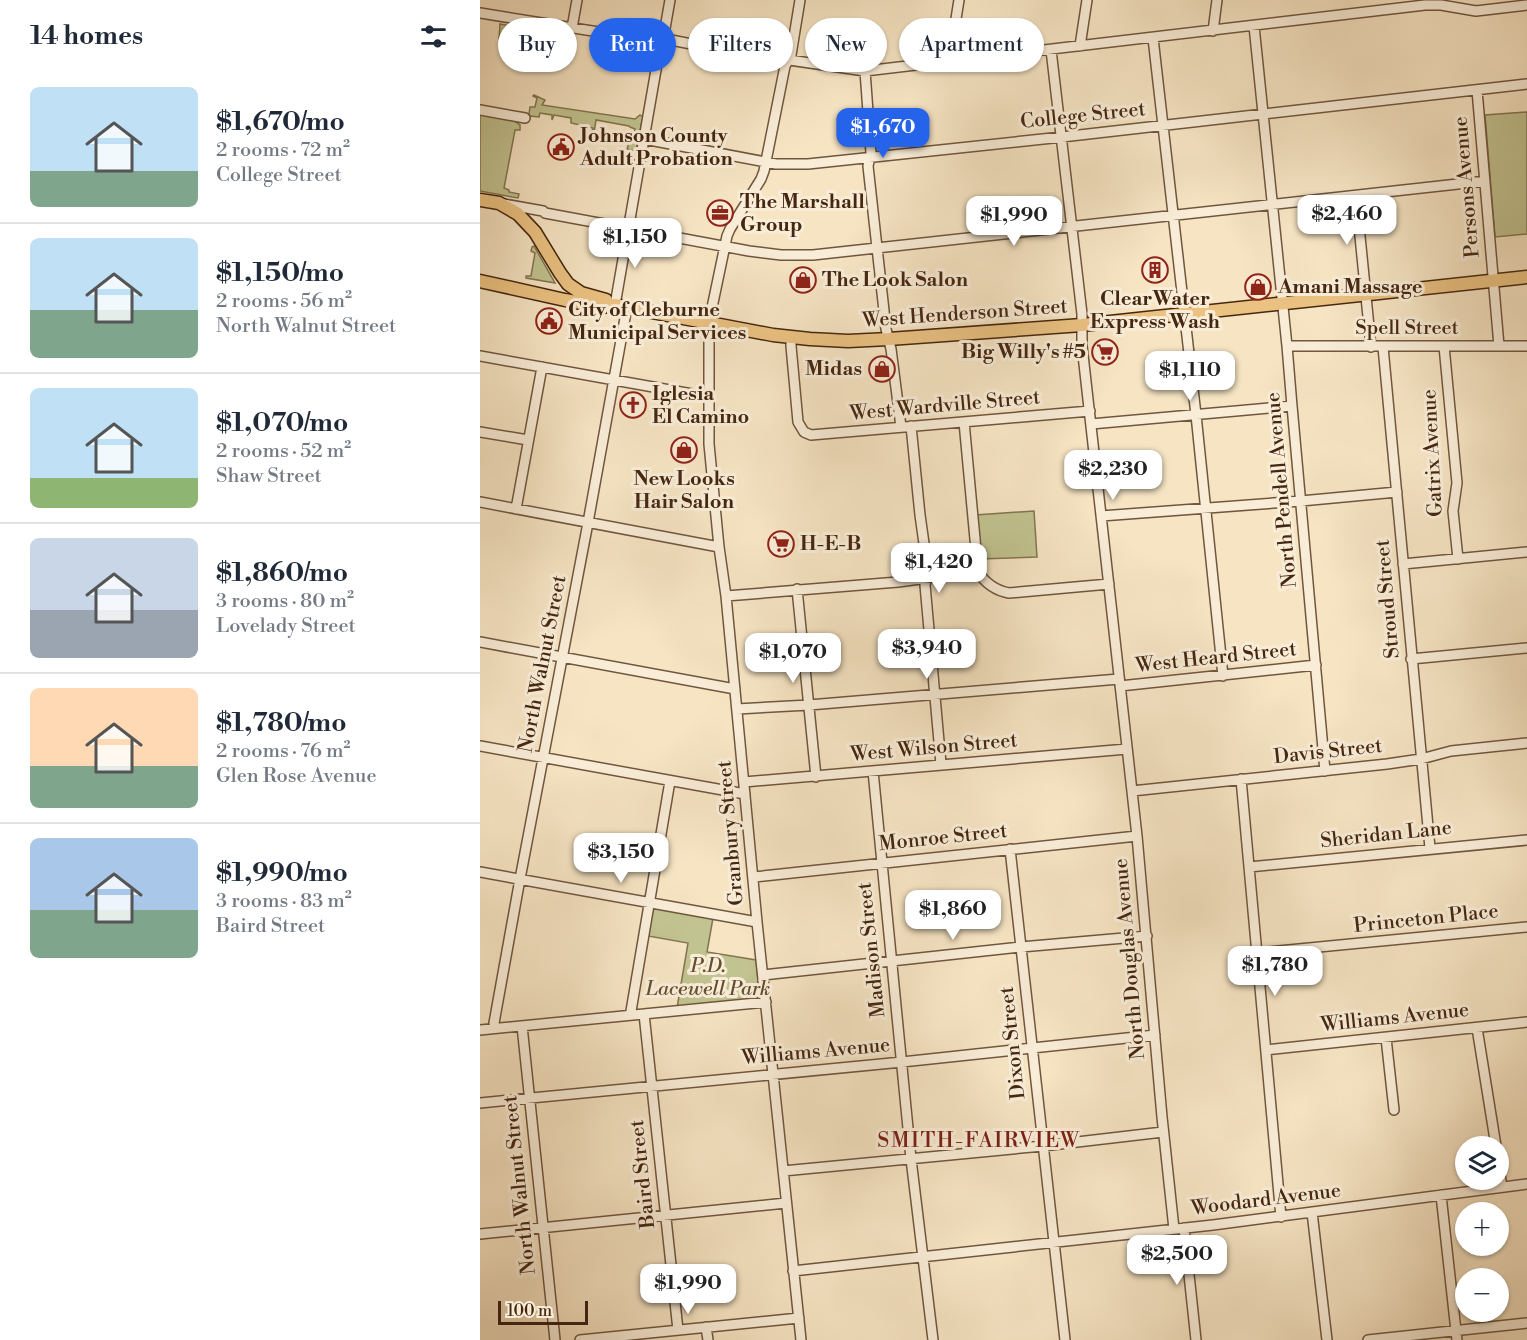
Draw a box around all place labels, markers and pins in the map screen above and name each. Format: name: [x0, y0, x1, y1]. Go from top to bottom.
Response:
pin: $1,670: [834, 108, 932, 159]
place label: Johnson County Adult Probation: [577, 124, 733, 172]
public building icon: Johnson County Adult Probation: [546, 132, 576, 162]
place label: The Marshall Group: [740, 190, 865, 238]
pin: $2,460: [1298, 195, 1396, 246]
pin: $1,990: [965, 196, 1063, 247]
office icon: The Marshall Group: [705, 198, 735, 228]
pin: $1,150: [586, 218, 684, 269]
building icon: ClearWater Express Wash: [1140, 255, 1170, 285]
shop icon: The Look Salon: [788, 265, 818, 295]
place label: The Look Salon: [822, 268, 969, 293]
shop icon: Amani Massage: [1243, 272, 1273, 302]
place label: Amani Massage: [1277, 275, 1423, 300]
place label: ClearWater Express Wash: [1090, 287, 1221, 335]
place label: City of Cleburne Municipal Services: [568, 298, 746, 346]
public building icon: City of Cleburne Municipal Services: [534, 306, 564, 336]
supermarket icon: Big Willy's #5: [1090, 337, 1120, 367]
place label: Big Willy's #5: [961, 340, 1086, 365]
pin: $1,110: [1141, 351, 1239, 402]
shop icon: Midas: [867, 354, 897, 384]
place label: Midas: [805, 357, 862, 382]
place label: Iglesia El Camino: [652, 382, 749, 430]
church icon: Iglesia El Camino: [618, 390, 648, 420]
shop icon: New Looks Hair Salon: [669, 435, 699, 465]
pin: $2,230: [1064, 450, 1162, 501]
place label: New Looks Hair Salon: [633, 467, 735, 515]
supermarket icon: H-E-B: [766, 529, 796, 559]
place label: H-E-B: [800, 532, 861, 557]
pin: $1,420: [890, 543, 988, 594]
pin: $3,940: [878, 629, 976, 680]
pin: $1,070: [744, 633, 842, 684]
pin: $3,150: [572, 833, 670, 884]
pin: $1,860: [904, 890, 1002, 941]
pin: $1,780: [1226, 946, 1324, 997]
pin: $2,500: [1128, 1235, 1226, 1286]
pin: $1,990: [639, 1264, 737, 1315]

